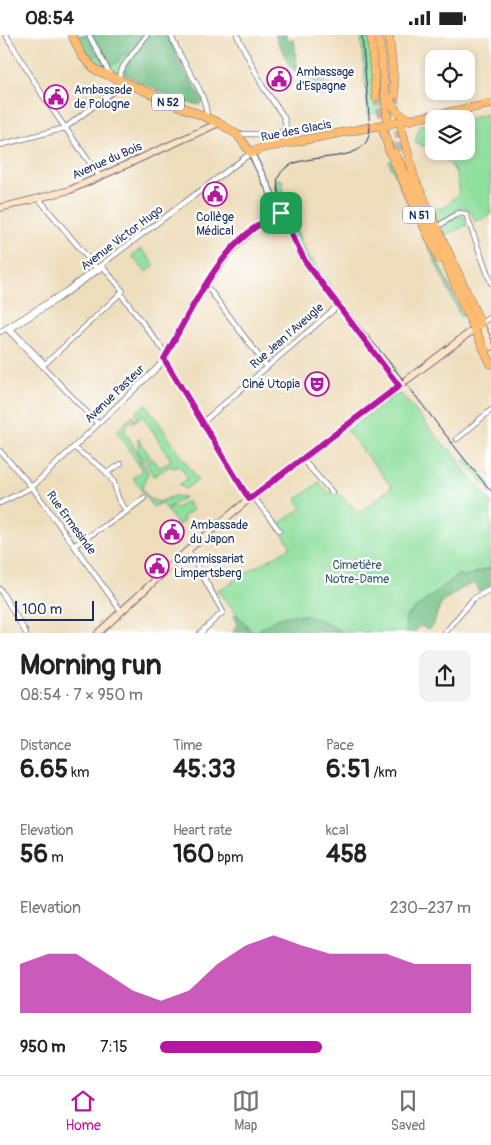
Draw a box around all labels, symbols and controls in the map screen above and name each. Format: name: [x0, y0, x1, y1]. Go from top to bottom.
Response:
text: 08:54: [25, 6, 74, 30]
map controls: [425, 50, 475, 160]
button: locate: [425, 50, 475, 100]
place label: Ambassage d'Espagne: [296, 65, 354, 94]
public building icon: Ambassage d'Espagne: [266, 66, 292, 92]
place label: Ambassade de Pologne: [74, 83, 132, 112]
public building icon: Ambassade de Pologne: [43, 84, 69, 110]
road number: N 52: [152, 93, 184, 111]
button: layers: [425, 110, 475, 160]
street label: Rue des Glacis: [260, 117, 333, 145]
street label: Avenue du Bois: [70, 139, 145, 183]
public building icon: Collège Médical: [202, 181, 228, 207]
pin: [260, 192, 302, 234]
icon: arrive: [267, 199, 295, 227]
street label: Avenue Victor Hugo: [78, 202, 167, 274]
road number: N 51: [403, 207, 435, 223]
place label: Collège Médical: [196, 210, 234, 239]
street label: Rue Jean l'Aveugle: [247, 300, 327, 372]
street label: Avenue Pasteur: [82, 361, 149, 426]
theatre icon: Ciné Utopia: [304, 371, 330, 397]
place label: Ciné Utopia: [242, 377, 300, 392]
street label: Rue Ermesinde: [43, 488, 99, 558]
place label: Ambassade du Japon: [190, 518, 248, 547]
public building icon: Ambassade du Japon: [159, 519, 185, 545]
place label: Commissariat Limpertsberg: [174, 552, 244, 581]
public building icon: Commissariat Limpertsberg: [144, 553, 170, 579]
park label: Cimetière Notre-Dame: [325, 558, 389, 587]
scale bar: [15, 597, 94, 621]
text: 100 m: [22, 601, 62, 618]
text: Morning run: [20, 648, 162, 683]
button: share: [419, 650, 471, 702]
text: 08:54 · 7 × 950 m: [20, 685, 143, 705]
text: Distance: [20, 737, 71, 754]
text: Time: [173, 737, 202, 754]
text: Pace: [326, 737, 354, 754]
text: 6.65: [20, 754, 68, 785]
text: 45:33: [173, 754, 236, 785]
text: 6:51: [326, 754, 371, 785]
text: km: [68, 764, 89, 781]
text: /km: [371, 764, 397, 781]
text: Elevation: [20, 822, 73, 839]
text: Heart rate: [173, 822, 232, 839]
text: kcal: [326, 822, 349, 839]
text: 56: [20, 839, 48, 870]
text: 160: [173, 839, 214, 870]
text: 458: [326, 839, 367, 870]
text: m: [48, 849, 64, 866]
text: bpm: [214, 849, 243, 866]
text: Elevation: [20, 898, 81, 918]
text: 230–237 m: [390, 898, 471, 918]
text: 950 m: [20, 1037, 66, 1057]
text: 7:15: [100, 1037, 128, 1057]
tab: Home: [65, 1087, 101, 1134]
tab: Map: [232, 1087, 260, 1134]
tab: Saved: [391, 1087, 425, 1134]

